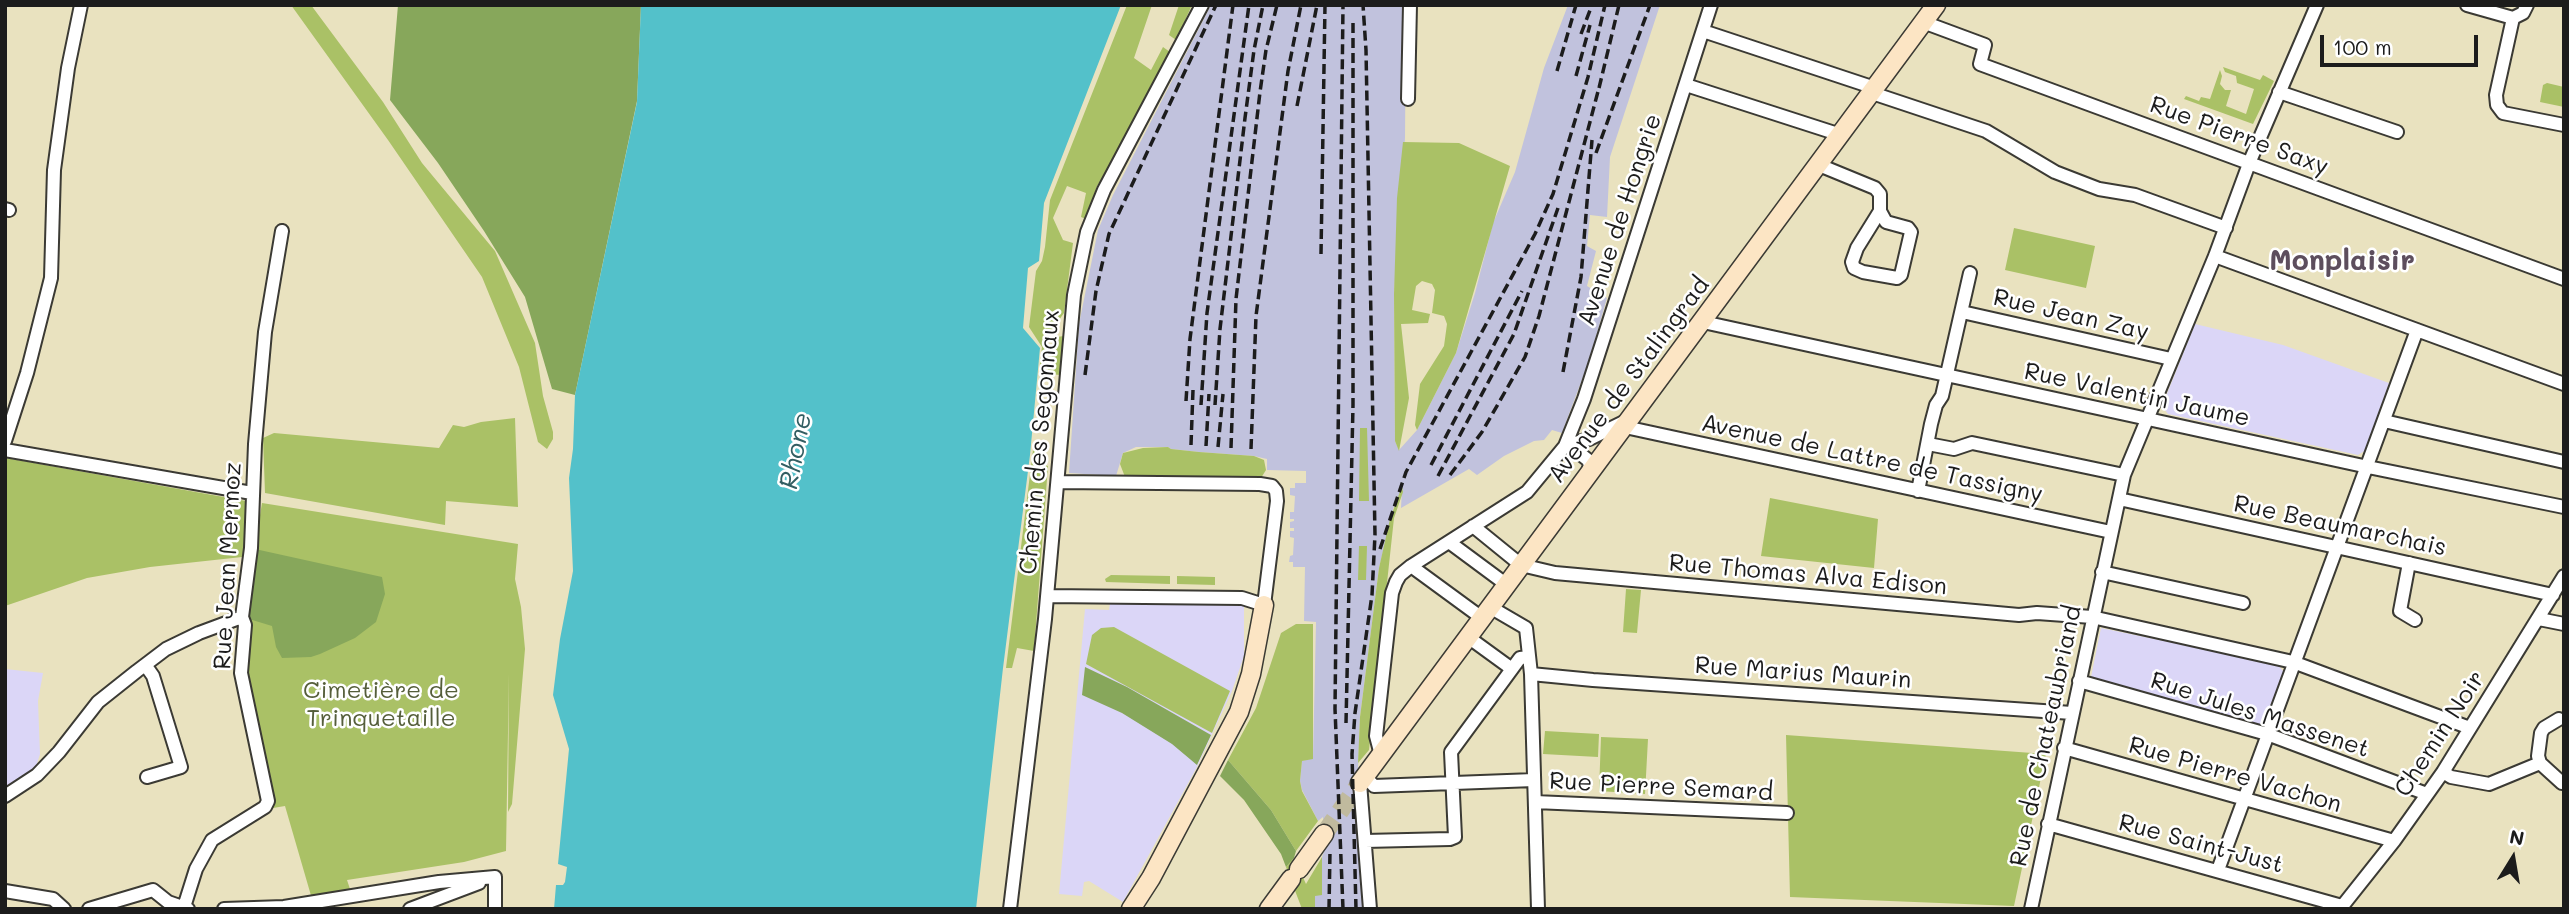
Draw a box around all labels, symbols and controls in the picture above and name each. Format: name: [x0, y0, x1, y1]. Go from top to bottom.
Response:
scale bar: [2324, 21, 2482, 65]
text: 100 m: [2333, 33, 2392, 60]
street label: Rue Pierre Saxy: [2146, 90, 2332, 182]
street label: Avenue de Hongrie: [1572, 110, 1668, 330]
district label: Monplaisir: [2269, 244, 2415, 278]
street label: Avenue de Stalingrad: [1542, 271, 1716, 489]
street label: Rue Jean Zay: [1990, 283, 2152, 347]
street label: Chemin des Segonnaux: [1014, 308, 1066, 576]
street label: Rue Valentin Jaume: [2022, 357, 2252, 433]
street label: Avenue de Lattre de Tassigny: [1699, 409, 2045, 509]
water label: Rhone: [773, 410, 819, 492]
street label: Rue Jean Mermoz: [208, 462, 248, 670]
street label: Rue Beaumarchais: [2231, 489, 2449, 563]
street label: Rue Thomas Alva Edison: [1668, 548, 1948, 602]
street label: Rue de Chateaubriand: [2004, 603, 2088, 869]
street label: Rue Marius Maurin: [1694, 651, 1912, 695]
street label: Rue Jules Massenet: [2147, 666, 2373, 764]
street label: Chemin Noir: [2389, 666, 2491, 802]
park label: Cimetière de Trinquetaille: [303, 677, 459, 733]
street label: Rue Pierre Vachon: [2125, 731, 2345, 819]
street label: Rue Pierre Semard: [1548, 767, 1774, 807]
street label: Rue Saint-Just: [2115, 808, 2287, 880]
north arrow: [2478, 823, 2548, 893]
text: N: [2508, 823, 2527, 851]

